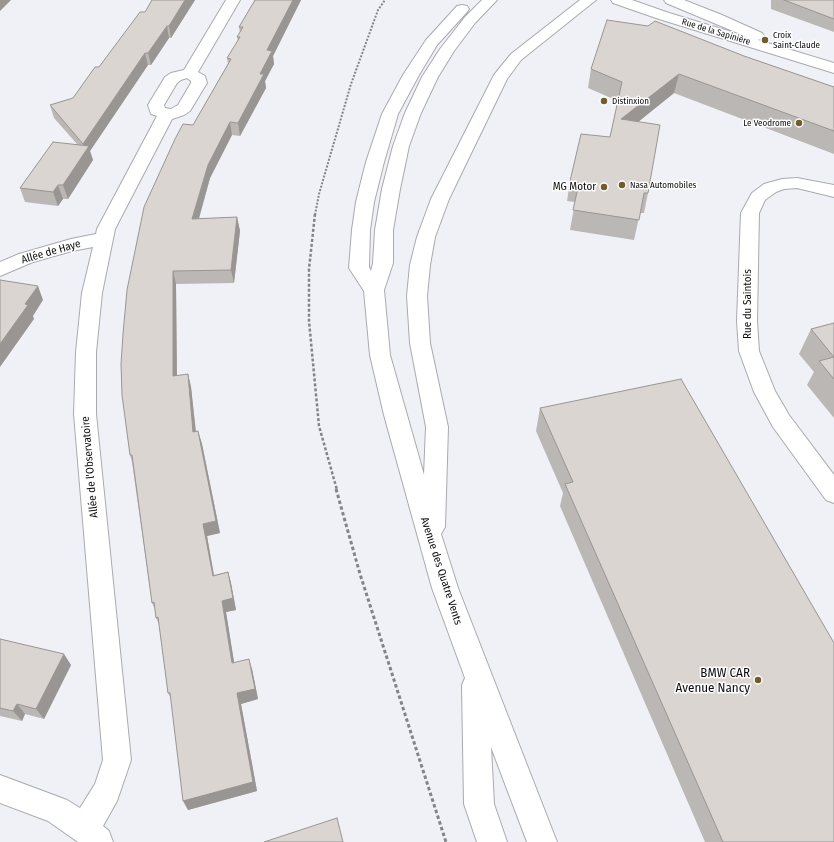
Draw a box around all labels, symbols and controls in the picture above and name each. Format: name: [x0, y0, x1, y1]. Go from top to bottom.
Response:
street label: Rue de la Sapinière: [680, 16, 752, 48]
place label: Croix Saint-Claude: [773, 30, 820, 51]
marker: Croix Saint-Claude: [760, 35, 770, 45]
marker: Distinxion: [599, 96, 609, 106]
place label: Distinxion: [612, 96, 649, 106]
place label: Le Veodrome: [743, 118, 791, 128]
marker: Le Veodrome: [794, 118, 804, 128]
place label: MG Motor: [553, 180, 596, 194]
marker: Nasa Automobiles: [617, 180, 627, 190]
place label: Nasa Automobiles: [630, 180, 696, 190]
marker: MG Motor: [599, 182, 609, 192]
street label: Allée de Haye: [20, 237, 82, 267]
street label: Rue du Saintois: [741, 269, 755, 339]
street label: Allée de l'Observatoire: [79, 416, 101, 518]
street label: Avenue des Quatre Vents: [417, 516, 465, 626]
place label: BMW CAR Avenue Nancy: [675, 665, 750, 696]
marker: BMW CAR Avenue Nancy: [753, 675, 763, 685]

